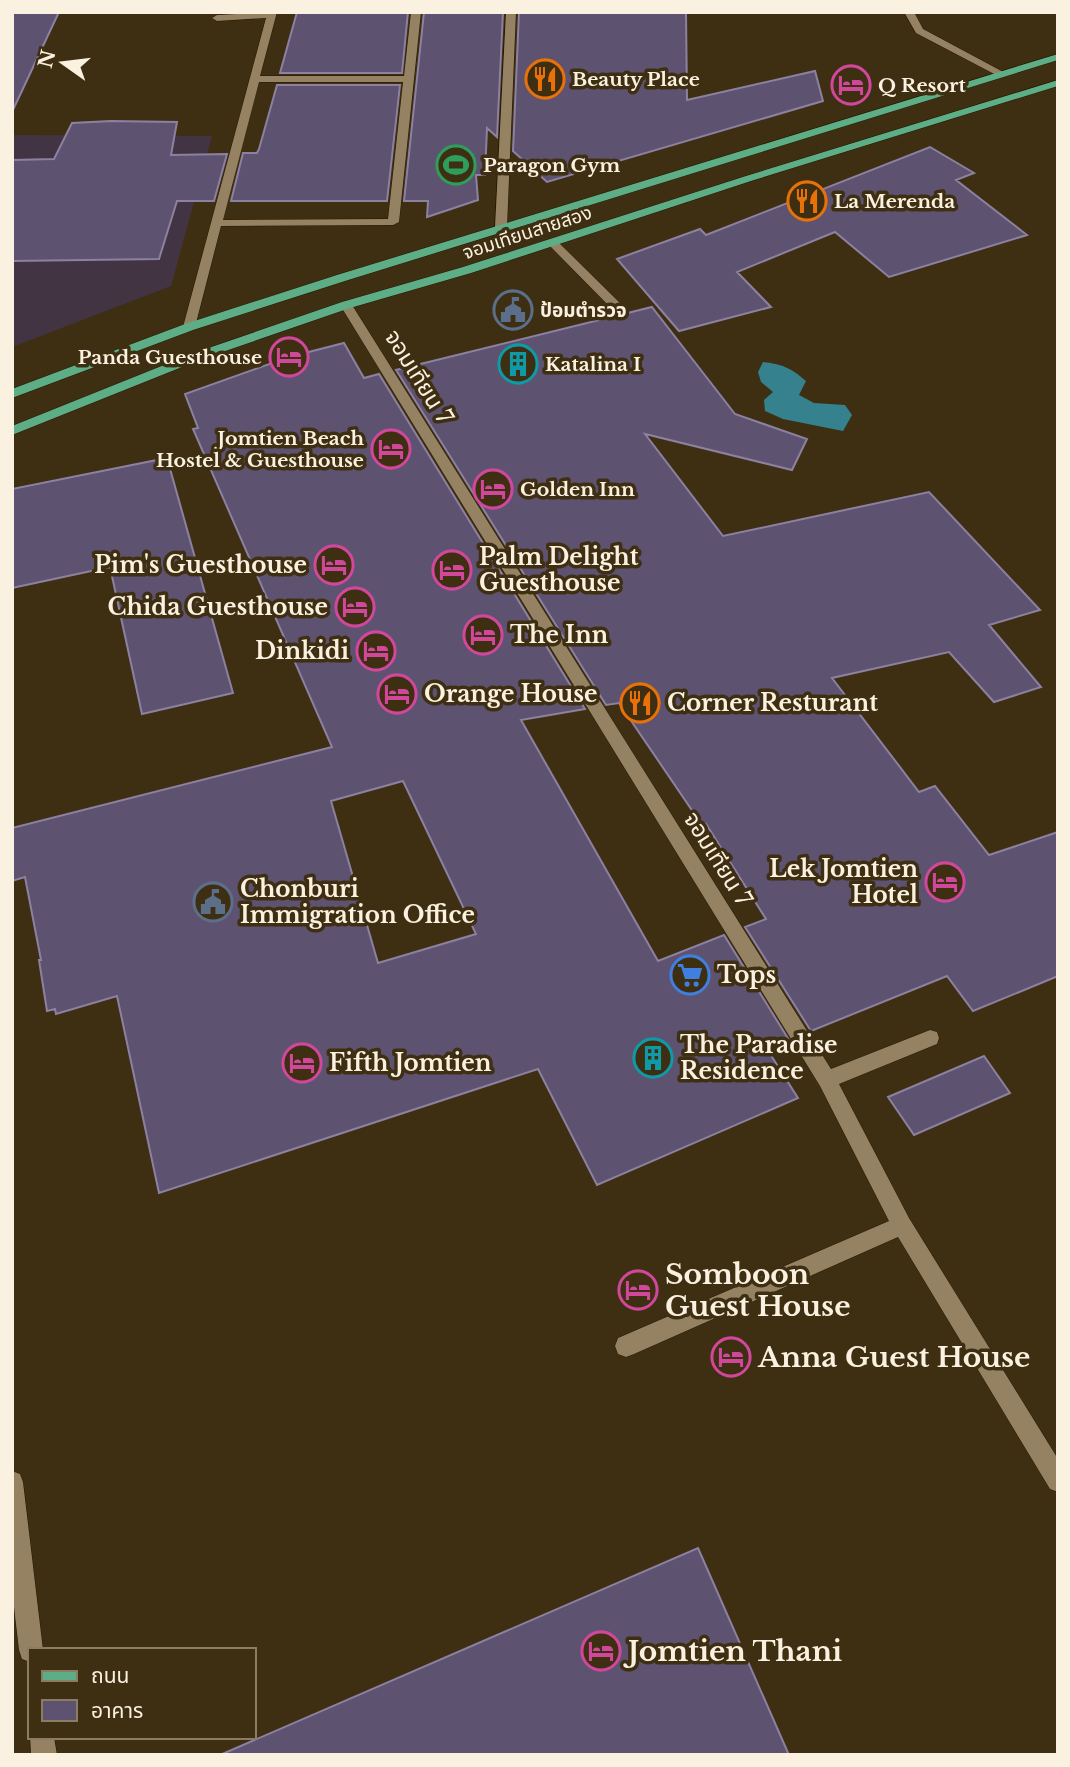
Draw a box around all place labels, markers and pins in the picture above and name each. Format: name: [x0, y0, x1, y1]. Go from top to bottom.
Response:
restaurant icon: Beauty Place: [524, 58, 566, 100]
hotel icon: Q Resort: [830, 64, 872, 106]
place label: Beauty Place: [572, 68, 700, 91]
place label: Q Resort: [878, 74, 966, 97]
sports icon: Paragon Gym: [435, 144, 477, 186]
place label: Paragon Gym: [483, 154, 620, 177]
restaurant icon: La Merenda: [786, 180, 828, 222]
place label: La Merenda: [834, 190, 955, 213]
public building icon: ป้อมตำรวจ: [492, 289, 534, 331]
place label: ป้อมตำรวจ: [540, 299, 627, 322]
hotel icon: Panda Guesthouse: [268, 336, 310, 378]
building icon: Katalina I: [497, 343, 539, 385]
place label: Panda Guesthouse: [78, 346, 262, 369]
place label: Katalina I: [545, 353, 641, 376]
place label: Jomtien Beach Hostel & Guesthouse: [156, 427, 364, 472]
hotel icon: Jomtien Beach Hostel & Guesthouse: [370, 428, 412, 470]
hotel icon: Golden Inn: [472, 468, 514, 510]
place label: Golden Inn: [520, 478, 635, 501]
place label: Palm Delight Guesthouse: [479, 543, 639, 597]
hotel icon: Pim's Guesthouse: [313, 544, 355, 586]
hotel icon: Palm Delight Guesthouse: [431, 549, 473, 591]
place label: Pim's Guesthouse: [94, 551, 307, 579]
hotel icon: Chida Guesthouse: [334, 586, 376, 628]
place label: Chida Guesthouse: [108, 593, 328, 621]
hotel icon: The Inn: [462, 614, 504, 656]
place label: The Inn: [510, 621, 609, 649]
hotel icon: Dinkidi: [355, 630, 397, 672]
place label: Dinkidi: [255, 637, 349, 665]
hotel icon: Orange House: [376, 673, 418, 715]
place label: Orange House: [424, 680, 597, 708]
restaurant icon: Corner Resturant: [619, 682, 661, 724]
place label: Corner Resturant: [667, 689, 878, 717]
place label: Lek Jomtien Hotel: [769, 855, 918, 909]
hotel icon: Lek Jomtien Hotel: [924, 861, 966, 903]
place label: Chonburi Immigration Office: [240, 875, 475, 929]
public building icon: Chonburi Immigration Office: [192, 881, 234, 923]
supermarket icon: Tops: [669, 954, 711, 996]
place label: Tops: [717, 961, 776, 989]
place label: The Paradise Residence: [680, 1031, 838, 1085]
building icon: The Paradise Residence: [632, 1037, 674, 1079]
hotel icon: Fifth Jomtien: [281, 1042, 323, 1084]
place label: Fifth Jomtien: [329, 1049, 492, 1077]
place label: Somboon Guest House: [665, 1257, 851, 1324]
hotel icon: Somboon Guest House: [617, 1269, 659, 1311]
hotel icon: Anna Guest House: [710, 1336, 752, 1378]
place label: Anna Guest House: [757, 1340, 1030, 1375]
hotel icon: Jomtien Thani: [580, 1630, 622, 1672]
place label: Jomtien Thani: [623, 1634, 842, 1669]

